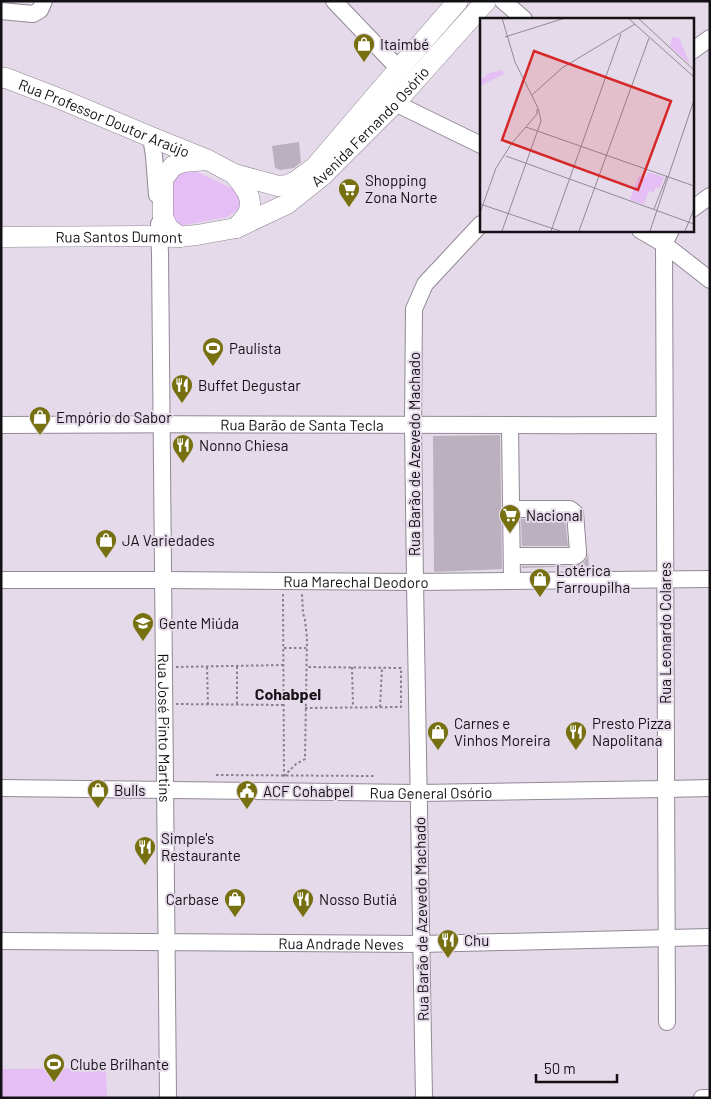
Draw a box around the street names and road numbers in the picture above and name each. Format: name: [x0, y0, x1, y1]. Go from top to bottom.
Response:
street label: Avenida Fernando Osório: [307, 62, 433, 190]
street label: Rua Professor Doutor Araújo: [16, 75, 192, 161]
street label: Rua Santos Dumont: [55, 227, 183, 246]
street label: Rua Barão de Azevedo Machado: [405, 352, 423, 556]
street label: Rua Barão de Santa Tecla: [220, 415, 384, 434]
street label: Rua Leonardo Colares: [656, 562, 674, 704]
street label: Rua Marechal Deodoro: [283, 572, 429, 591]
street label: Rua José Pinto Martins: [155, 653, 174, 803]
street label: Rua General Osório: [369, 783, 492, 802]
street label: Rua Barão de Azevedo Machado: [410, 817, 432, 1021]
street label: Rua Andrade Neves: [278, 934, 404, 953]

